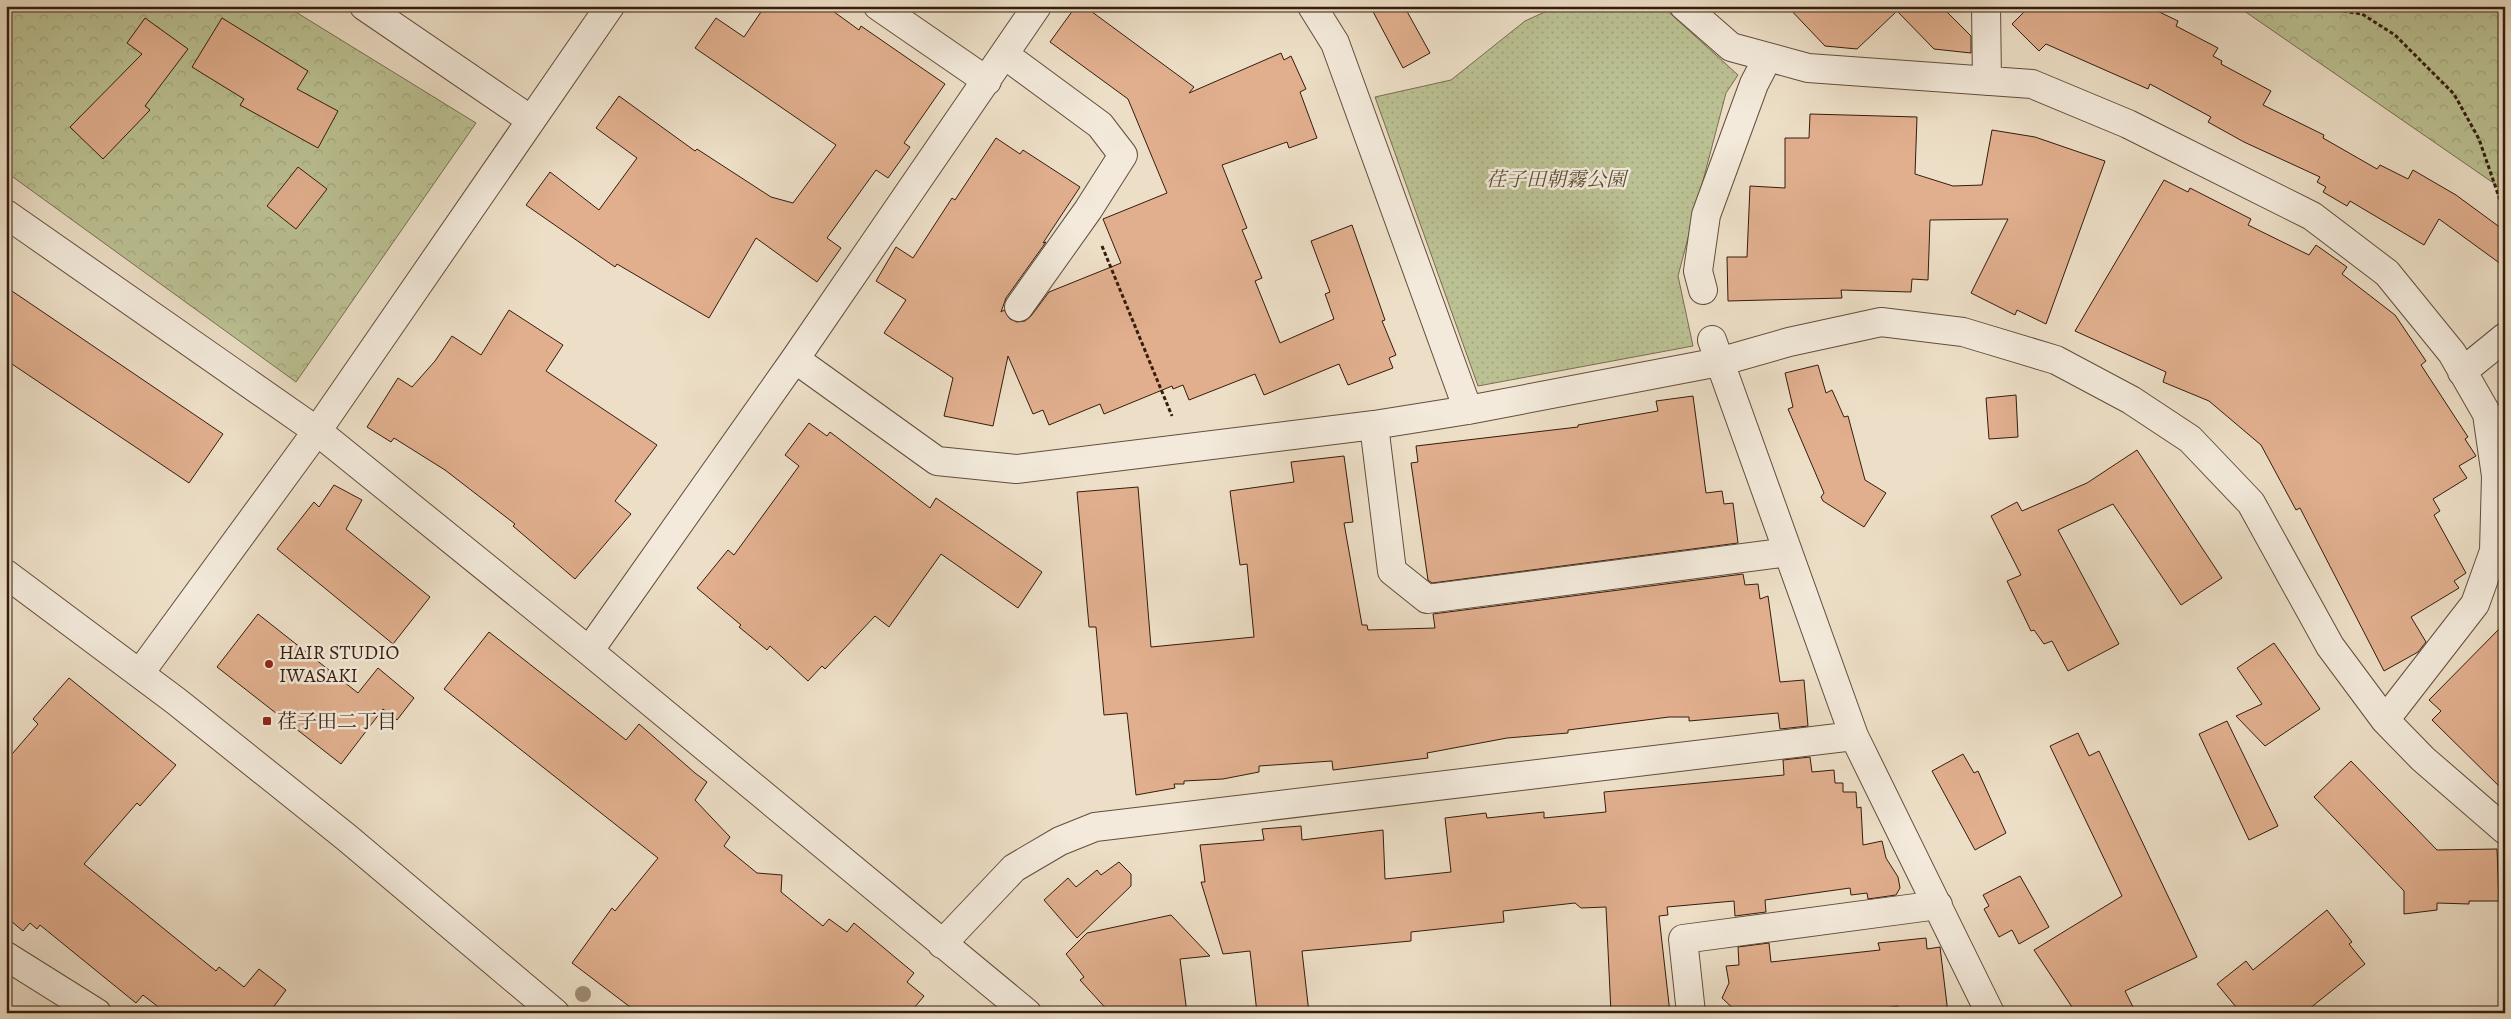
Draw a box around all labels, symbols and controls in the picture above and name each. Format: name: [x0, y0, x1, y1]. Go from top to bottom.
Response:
park label: 荏子田朝霧公園: [1486, 166, 1629, 193]
place label: HAIR STUDIO IWASAKI: [279, 639, 399, 689]
marker: HAIR STUDIO IWASAKI: [263, 658, 275, 670]
place label: 荏子田二丁目: [277, 708, 397, 735]
marker: 荏子田二丁目: [261, 715, 273, 727]

